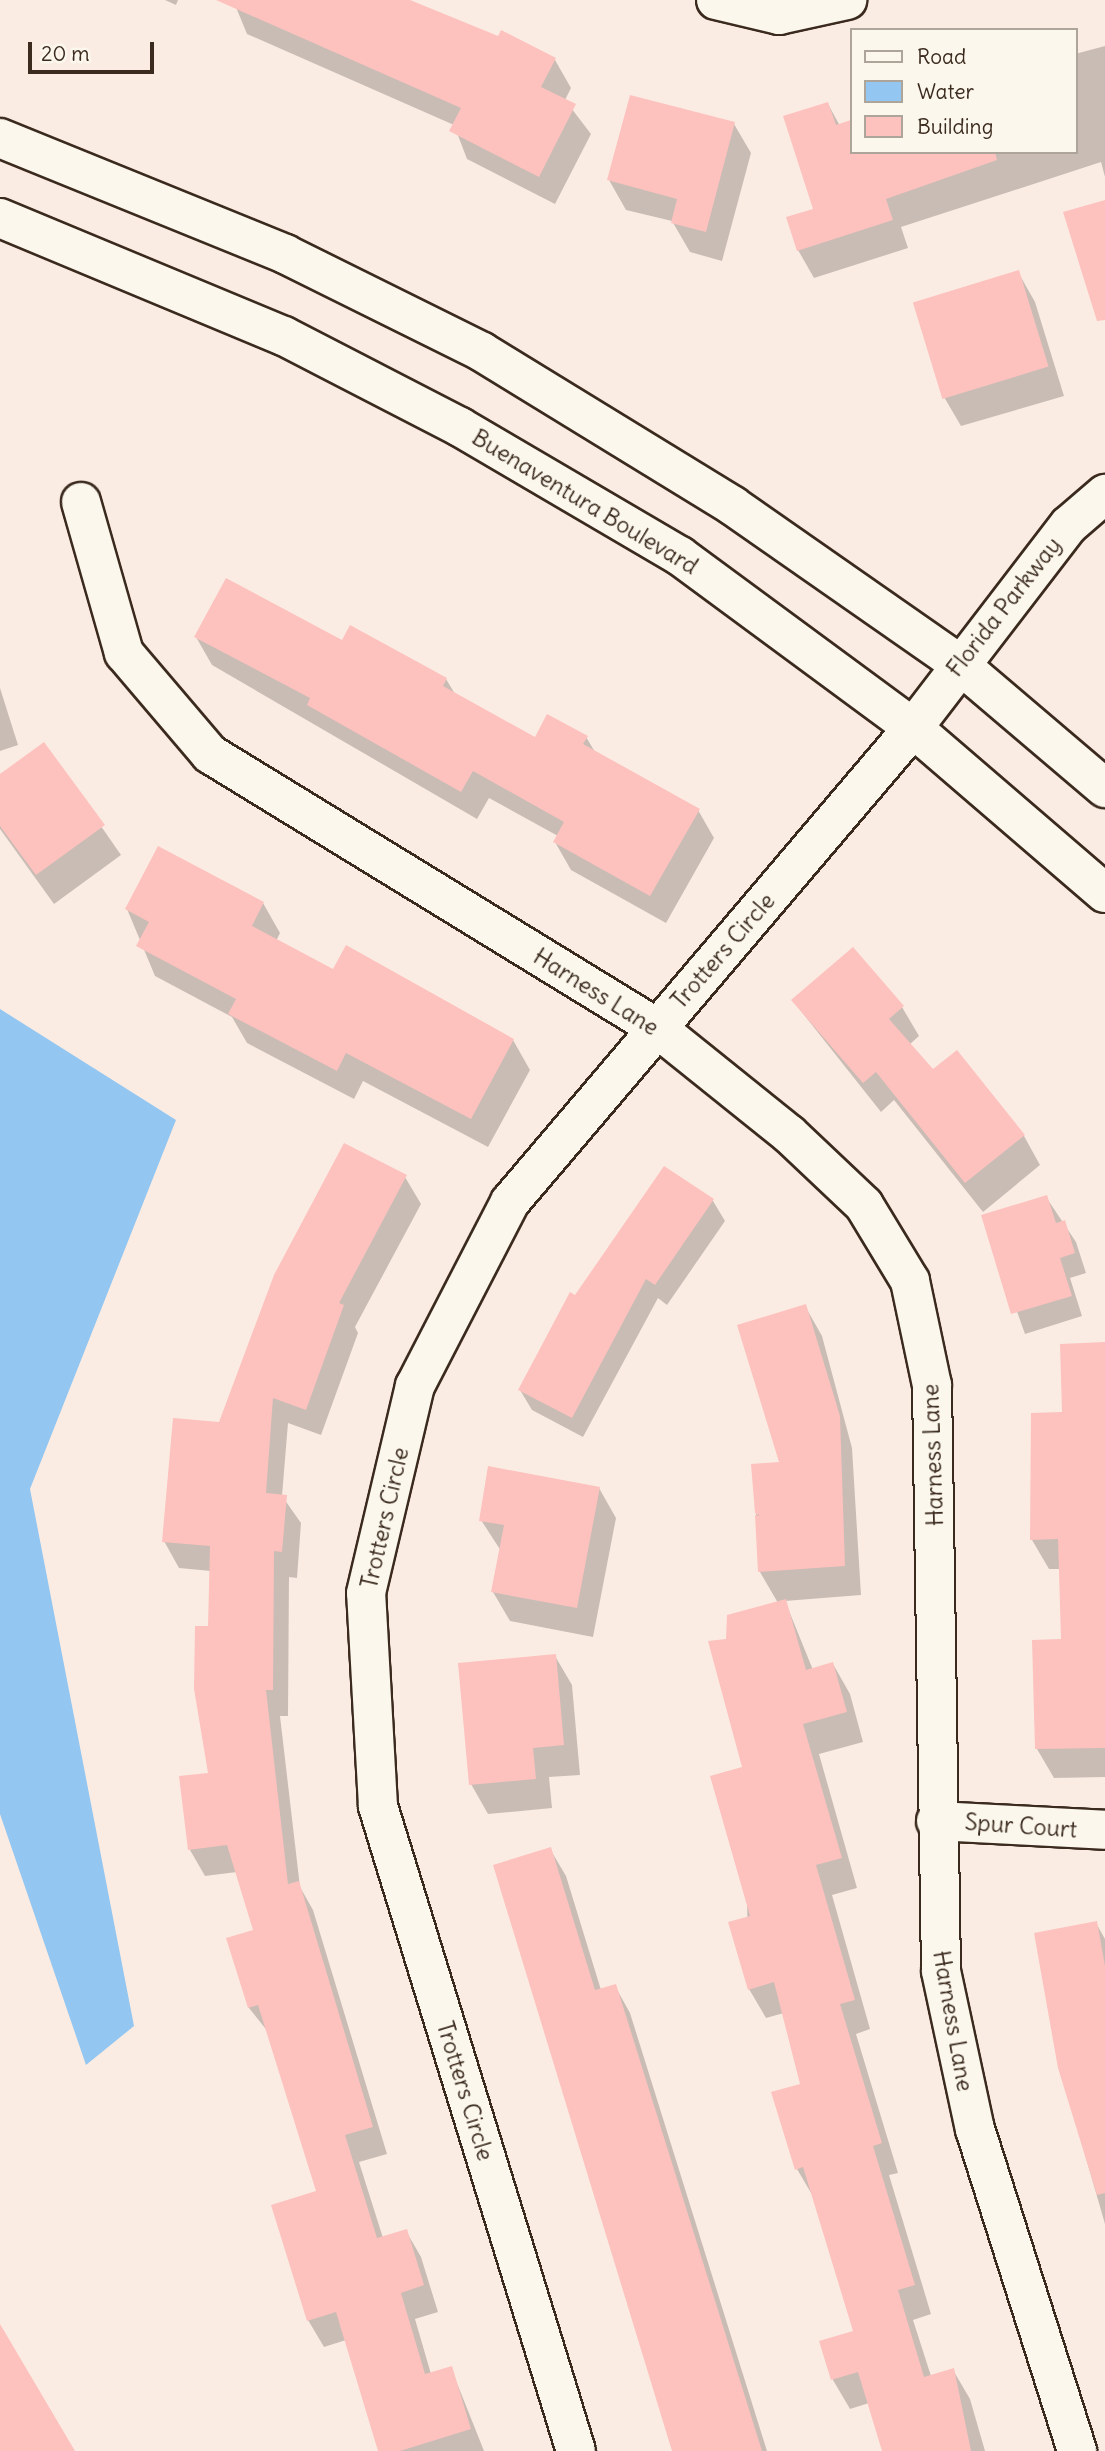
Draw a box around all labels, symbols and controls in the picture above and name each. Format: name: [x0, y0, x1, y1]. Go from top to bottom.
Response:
scale bar: [32, 28, 158, 72]
legend: [850, 28, 1077, 154]
text: 20 m: [41, 40, 90, 67]
text: Road: [917, 43, 966, 70]
text: Water: [917, 78, 974, 105]
text: Building: [917, 113, 993, 140]
street label: Buenaventura Boulevard: [467, 424, 703, 580]
street label: Florida Parkway: [941, 532, 1067, 682]
street label: Trotters Circle: [665, 888, 781, 1014]
street label: Harness Lane: [528, 943, 664, 1041]
street label: Harness Lane: [917, 1383, 949, 1527]
street label: Trotters Circle: [355, 1445, 415, 1591]
street label: Spur Court: [964, 1808, 1078, 1844]
street label: Harness Lane: [927, 1949, 979, 2093]
street label: Trotters Circle: [431, 2018, 499, 2164]

